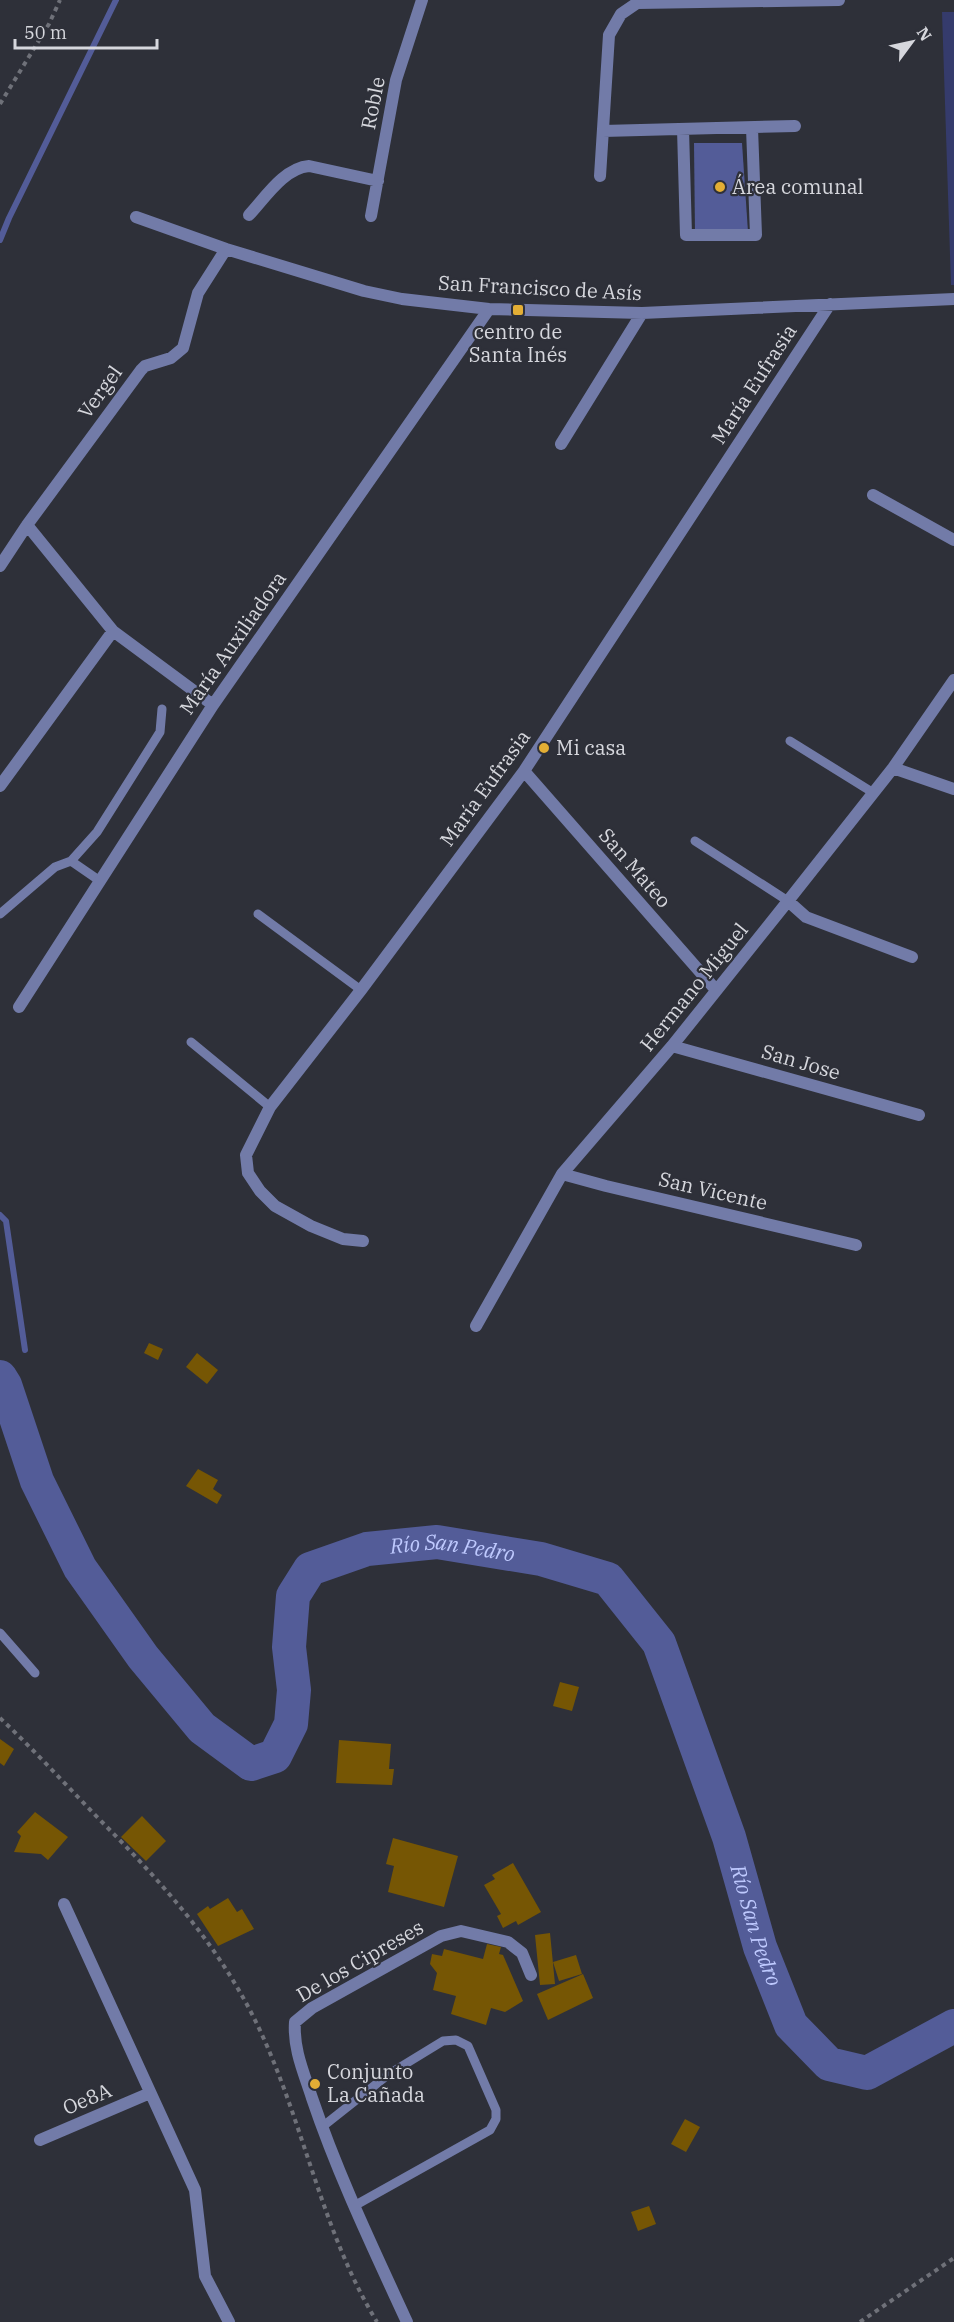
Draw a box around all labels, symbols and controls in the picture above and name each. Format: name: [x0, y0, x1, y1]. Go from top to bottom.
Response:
scale bar: [15, 12, 158, 50]
north arrow: [882, 12, 942, 72]
text: 50 m: [24, 21, 67, 44]
text: N: [913, 23, 936, 45]
street label: Roble: [354, 74, 391, 132]
place label: Área comunal: [732, 173, 864, 200]
marker: Área comunal: [713, 180, 727, 194]
street label: San Francisco de Asís: [437, 269, 643, 306]
marker: centro de Santa Inés: [511, 303, 525, 317]
place label: centro de Santa Inés: [469, 318, 567, 368]
street label: María Eufrasia: [705, 318, 802, 449]
street label: Vergel: [71, 360, 128, 424]
street label: María Auxiliadora: [173, 566, 292, 720]
street label: María Eufrasia: [433, 724, 536, 851]
place label: Mi casa: [556, 734, 626, 761]
marker: Mi casa: [537, 741, 551, 755]
street label: San Mateo: [593, 822, 677, 913]
street label: Hermano Miguel: [633, 917, 754, 1056]
street label: San Jose: [759, 1037, 844, 1086]
street label: San Vicente: [656, 1165, 770, 1216]
water label: Río San Pedro: [388, 1527, 517, 1568]
water label: Río San Pedro: [724, 1860, 789, 1990]
street label: De los Cipreses: [291, 1913, 428, 2008]
place label: Conjunto La Cañada: [327, 2058, 425, 2108]
street label: Oe8A: [58, 2076, 116, 2121]
marker: Conjunto La Cañada: [308, 2077, 322, 2091]

